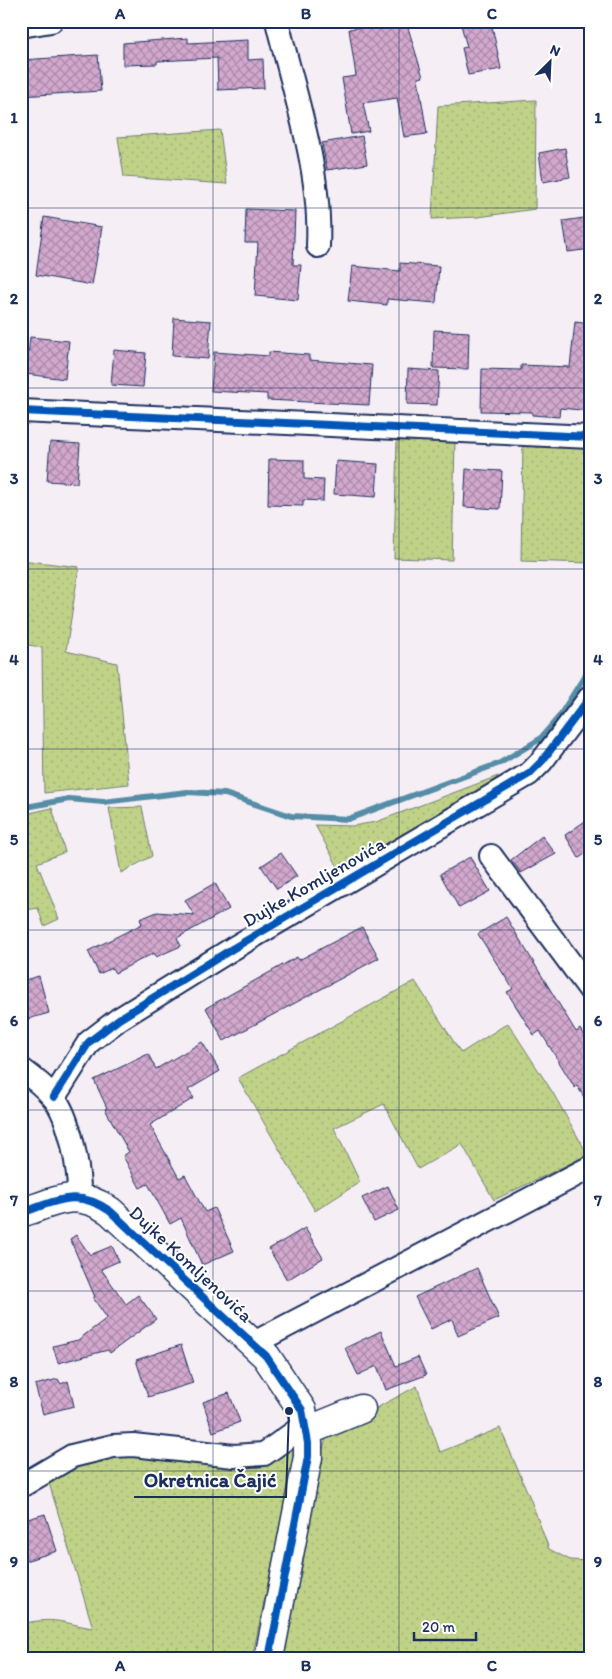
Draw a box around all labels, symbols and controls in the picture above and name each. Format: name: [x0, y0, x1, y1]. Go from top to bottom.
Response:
text: A: [114, 4, 126, 23]
text: B: [301, 4, 312, 23]
text: C: [487, 4, 498, 23]
north arrow: [524, 38, 574, 88]
text: N: [547, 41, 563, 60]
text: 1: [10, 108, 18, 127]
text: 1: [594, 108, 602, 127]
text: 2: [10, 289, 19, 308]
text: 2: [594, 289, 603, 308]
text: 3: [10, 469, 19, 488]
text: 3: [594, 469, 603, 488]
text: 4: [9, 650, 19, 669]
text: 4: [593, 650, 603, 669]
text: 5: [10, 830, 19, 849]
text: 5: [594, 830, 603, 849]
street label: Dujke Komljenovića: [239, 832, 389, 932]
text: 6: [10, 1011, 19, 1030]
text: 6: [594, 1011, 603, 1030]
text: 7: [9, 1191, 18, 1210]
text: 7: [593, 1191, 602, 1210]
street label: Dujke Komljenovića: [125, 1201, 258, 1327]
text: 8: [10, 1372, 19, 1391]
text: 8: [594, 1372, 603, 1391]
callout: Okretnica Čajić: [134, 1462, 286, 1497]
text: Okretnica Čajić: [144, 1468, 277, 1493]
text: 9: [10, 1552, 18, 1571]
text: 9: [594, 1552, 602, 1571]
scale bar: [414, 1609, 477, 1641]
text: 20 m: [422, 1618, 456, 1636]
text: A: [114, 1656, 126, 1675]
text: B: [301, 1656, 312, 1675]
text: C: [487, 1656, 498, 1675]

